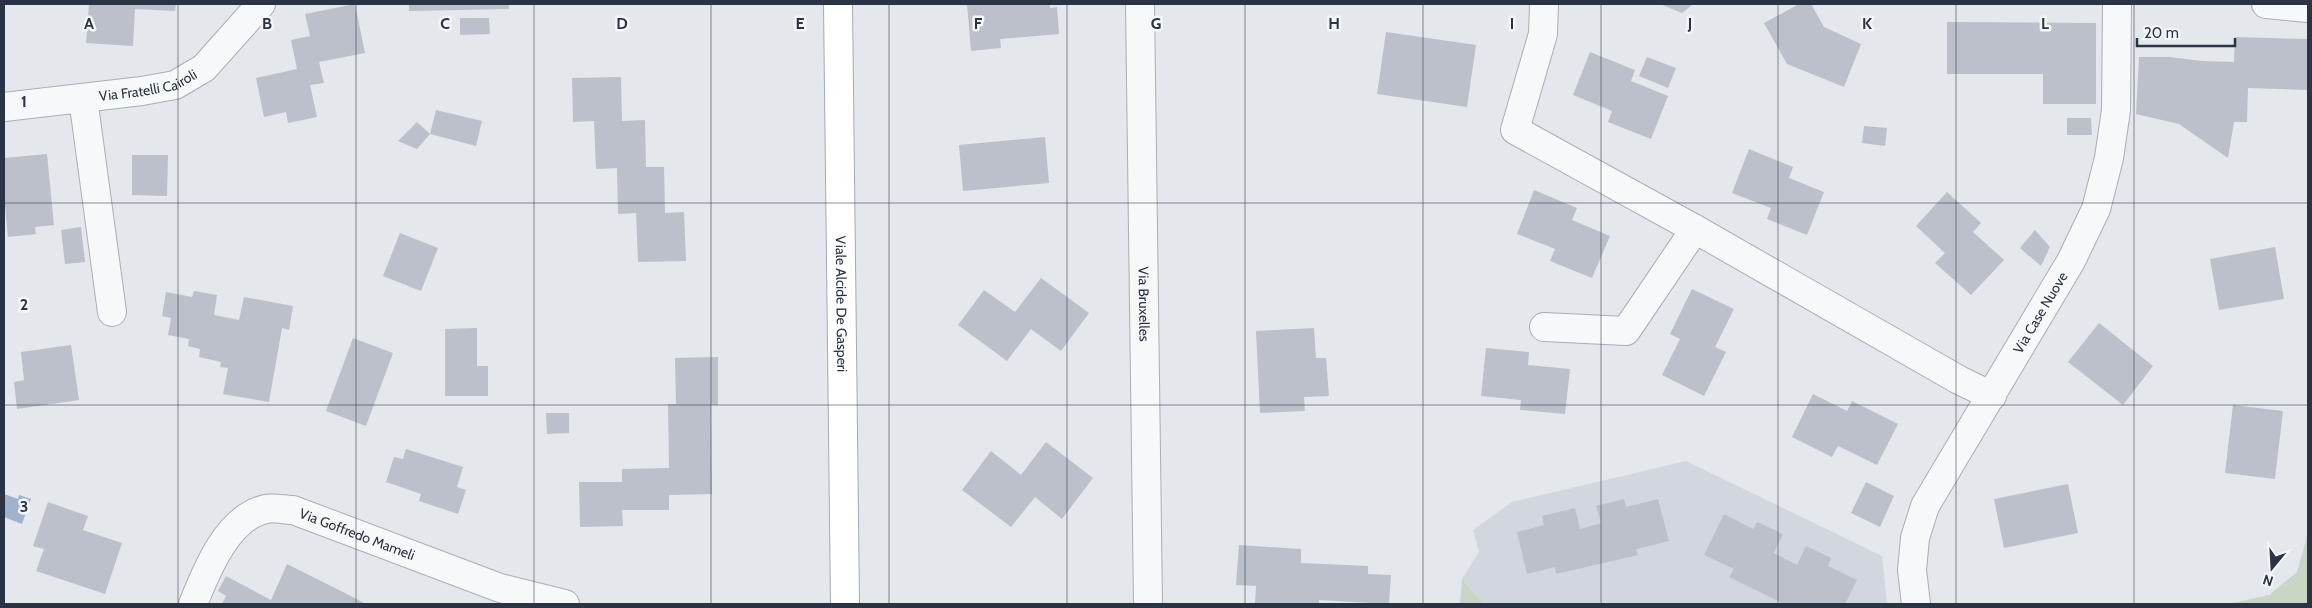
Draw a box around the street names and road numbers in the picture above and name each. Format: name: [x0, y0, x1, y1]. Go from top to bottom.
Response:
street label: Via Fratelli Cairoli: [98, 65, 200, 105]
street label: Viale Alcide De Gasperi: [832, 236, 851, 372]
street label: Via Bruxelles: [1134, 266, 1154, 342]
street label: Via Case Nuove: [2009, 268, 2072, 357]
street label: Via Goffredo Mameli: [297, 504, 417, 564]

